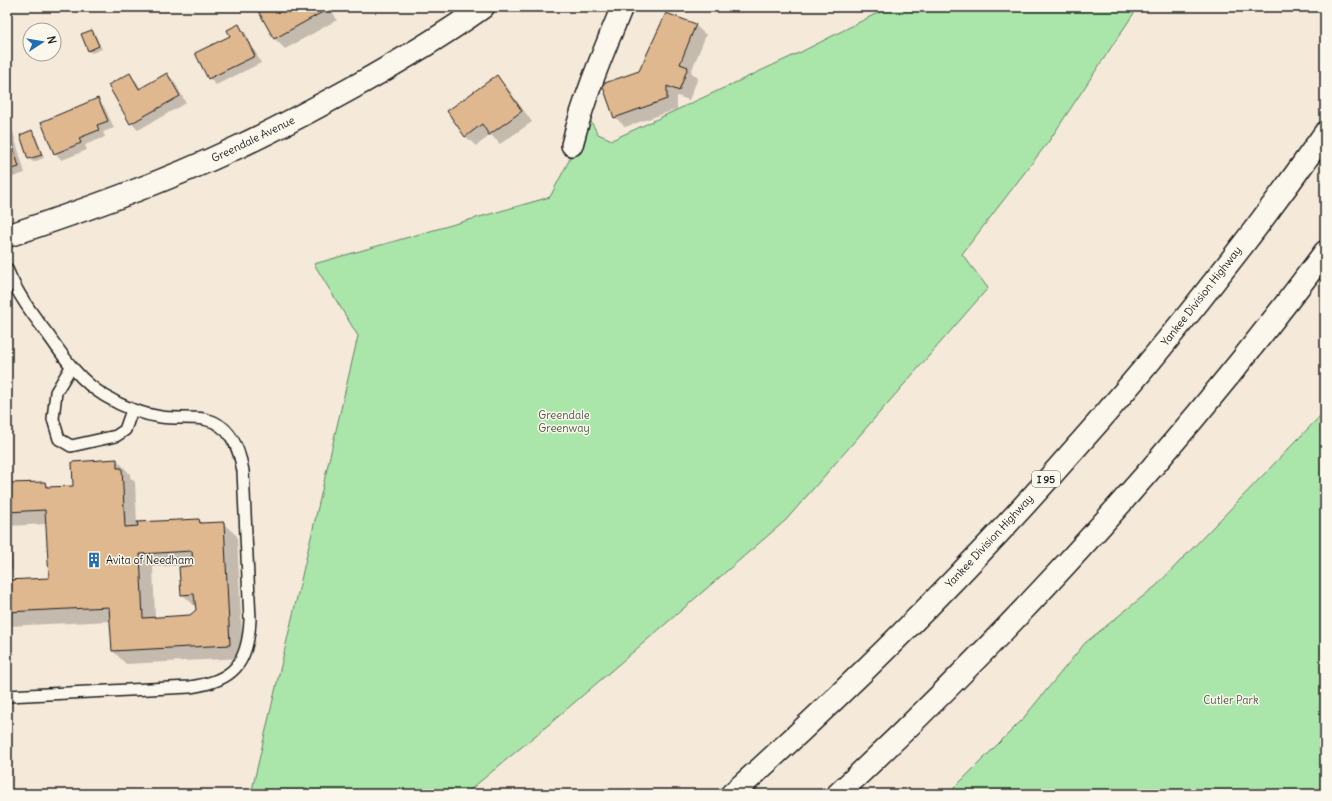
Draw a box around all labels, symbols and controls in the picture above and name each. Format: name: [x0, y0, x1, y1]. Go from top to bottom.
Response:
north arrow: [22, 22, 62, 62]
text: N: [44, 35, 59, 45]
street label: Greendale Avenue: [209, 113, 297, 165]
street label: Yankee Division Highway: [1158, 243, 1244, 349]
park label: Greendale Greenway: [538, 408, 590, 435]
road number: I 95: [1032, 471, 1060, 487]
street label: Yankee Division Highway: [942, 491, 1036, 591]
building icon: Avita of Needham: [85, 551, 103, 569]
place label: Avita of Needham: [106, 553, 194, 567]
park label: Cutler Park: [1203, 693, 1259, 707]

